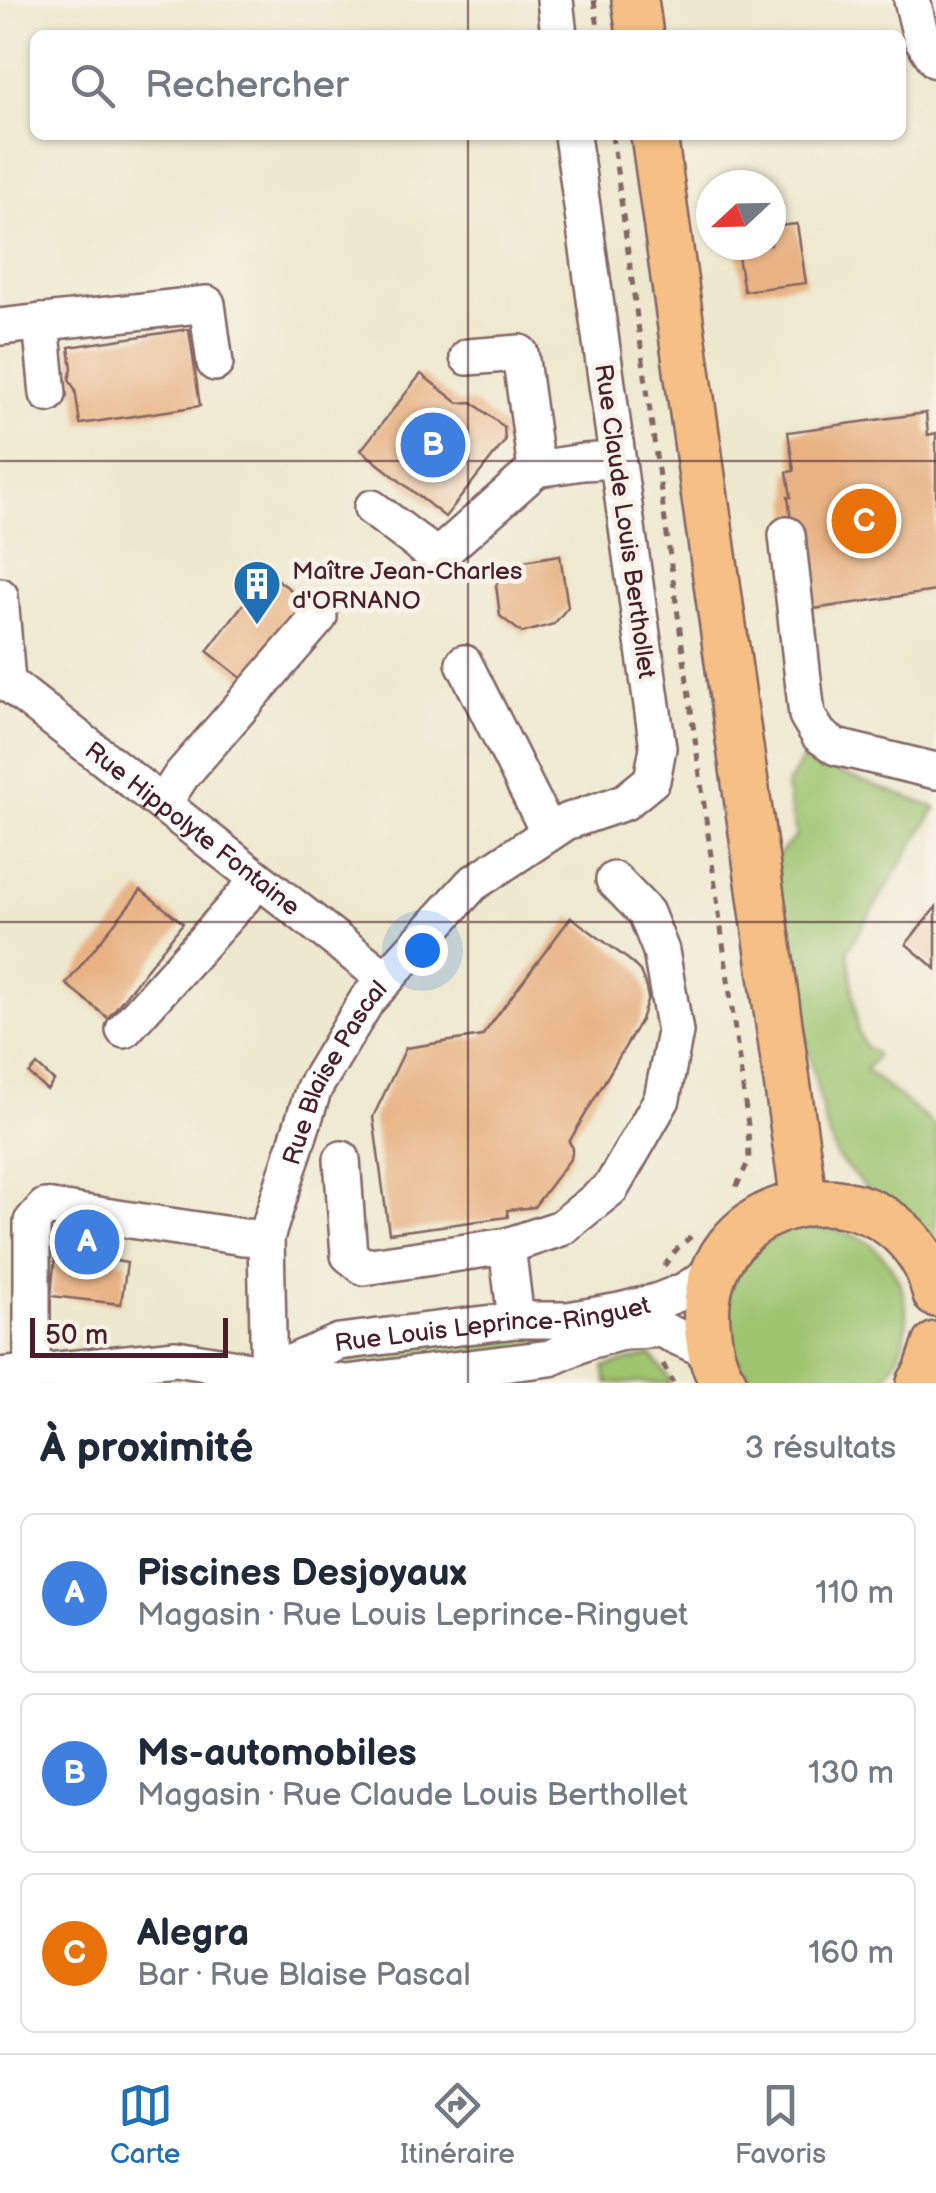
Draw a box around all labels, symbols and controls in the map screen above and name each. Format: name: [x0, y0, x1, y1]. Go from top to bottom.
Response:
search box: [30, 30, 906, 140]
icon: search: [65, 58, 120, 113]
text: Rechercher: [145, 63, 349, 108]
north arrow: [696, 170, 786, 260]
street label: Rue Claude Louis Berthollet: [587, 362, 662, 681]
pin: B: [400, 408, 466, 482]
pin: C: [832, 484, 896, 558]
place label: Maître Jean-Charles d'ORNANO: [292, 556, 522, 616]
building icon: Maître Jean-Charles d'ORNANO: [231, 558, 283, 626]
street label: Rue Hippolyte Fontaine: [78, 735, 306, 923]
your location: [397, 925, 448, 976]
street label: Rue Blaise Pascal: [276, 974, 394, 1169]
pin: A: [54, 1204, 120, 1280]
street label: Rue Louis Leprince-Ringuet: [333, 1290, 654, 1359]
scale bar: [30, 1313, 228, 1358]
text: 50 m: [45, 1319, 108, 1352]
text: À proximité: [40, 1423, 253, 1474]
text: 3 résultats: [744, 1429, 896, 1468]
text: Piscines Desjoyaux: [137, 1551, 466, 1596]
text: A: [65, 1574, 84, 1613]
text: 110 m: [815, 1574, 894, 1613]
text: Magasin · Rue Louis Leprince-Ringuet: [137, 1596, 688, 1635]
text: Ms-automobiles: [137, 1731, 417, 1776]
text: B: [63, 1754, 86, 1793]
text: 130 m: [808, 1754, 894, 1793]
text: Magasin · Rue Claude Louis Berthollet: [137, 1776, 688, 1815]
text: Alegra: [137, 1911, 249, 1956]
text: C: [63, 1934, 86, 1973]
text: 160 m: [808, 1934, 894, 1973]
text: Bar · Rue Blaise Pascal: [137, 1956, 471, 1995]
tab: Carte: [110, 2078, 180, 2171]
tab: Itinéraire: [400, 2078, 515, 2171]
tab: Favoris: [735, 2078, 826, 2171]

